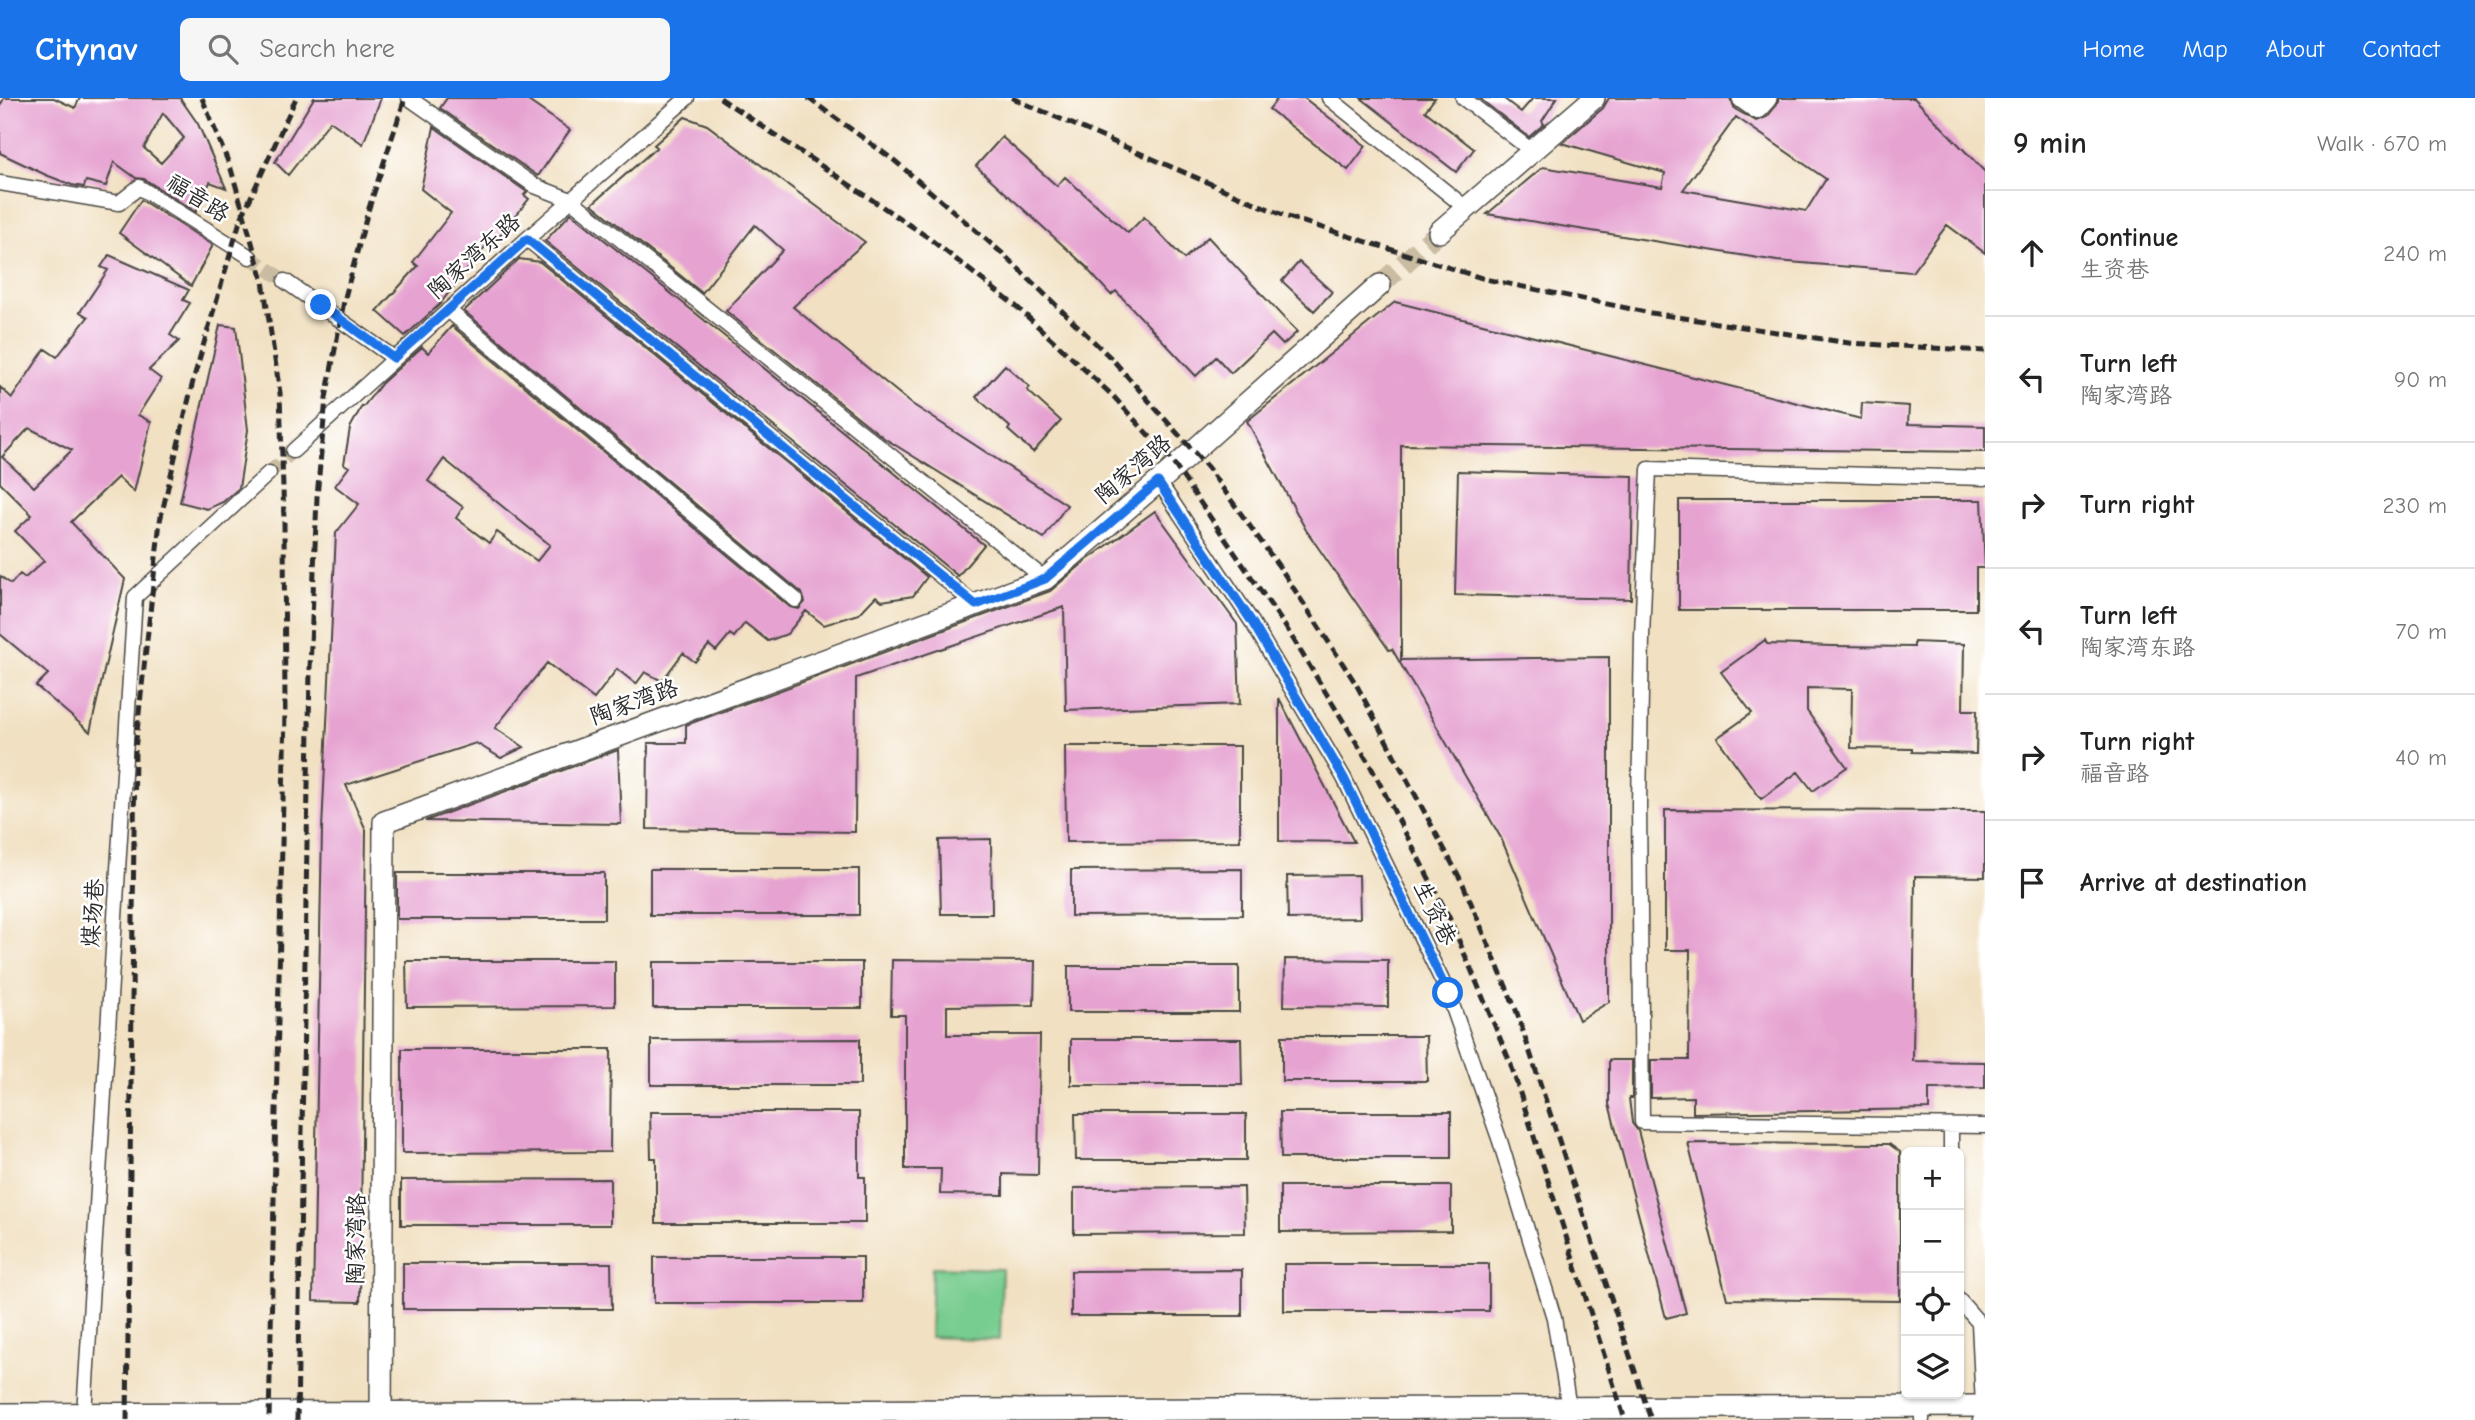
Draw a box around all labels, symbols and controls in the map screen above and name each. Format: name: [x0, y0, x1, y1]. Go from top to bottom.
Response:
search box: [180, 18, 670, 81]
text: Citynav: [35, 30, 138, 68]
icon: search: [204, 30, 242, 68]
text: Search here: [260, 34, 395, 64]
text: Home: [2083, 35, 2144, 63]
text: Map: [2182, 35, 2228, 63]
text: About: [2266, 35, 2324, 63]
text: Contact: [2362, 35, 2440, 63]
text: 9 min: [2013, 126, 2087, 161]
text: Walk · 670 m: [2317, 130, 2447, 157]
street label: 福音路: [162, 168, 234, 228]
street label: 陶家湾东路: [422, 207, 526, 305]
text: Continue: [2080, 223, 2178, 253]
icon: ahead: [2013, 234, 2051, 272]
text: 240 m: [2383, 240, 2447, 267]
text: 生资巷: [2080, 256, 2149, 283]
route end: [305, 289, 336, 320]
text: Turn left: [2080, 349, 2177, 379]
icon: left: [2013, 360, 2051, 398]
text: 90 m: [2394, 366, 2447, 393]
text: 陶家湾路: [2080, 382, 2172, 409]
street label: 陶家湾路: [1089, 429, 1177, 509]
icon: right: [2013, 486, 2051, 524]
text: Turn right: [2080, 490, 2194, 520]
text: 230 m: [2383, 492, 2447, 519]
text: Turn left: [2080, 601, 2177, 631]
icon: left: [2013, 612, 2051, 650]
text: 70 m: [2395, 618, 2447, 645]
text: 陶家湾东路: [2080, 634, 2195, 661]
street label: 陶家湾路: [586, 674, 682, 730]
text: Turn right: [2080, 727, 2194, 757]
icon: right: [2013, 738, 2051, 776]
text: 40 m: [2395, 744, 2447, 771]
text: 福音路: [2080, 760, 2149, 787]
icon: arrive: [2013, 864, 2051, 902]
text: Arrive at destination: [2080, 868, 2307, 898]
street label: 生资巷: [1408, 876, 1463, 951]
street label: 煤场巷: [77, 877, 109, 948]
route start: [1432, 977, 1463, 1008]
map controls: [1901, 1147, 1964, 1399]
button: +: [1901, 1147, 1964, 1210]
street label: 陶家湾路: [342, 1193, 370, 1285]
button: −: [1901, 1210, 1964, 1273]
button: locate: [1901, 1273, 1964, 1336]
button: layers: [1901, 1336, 1964, 1399]

